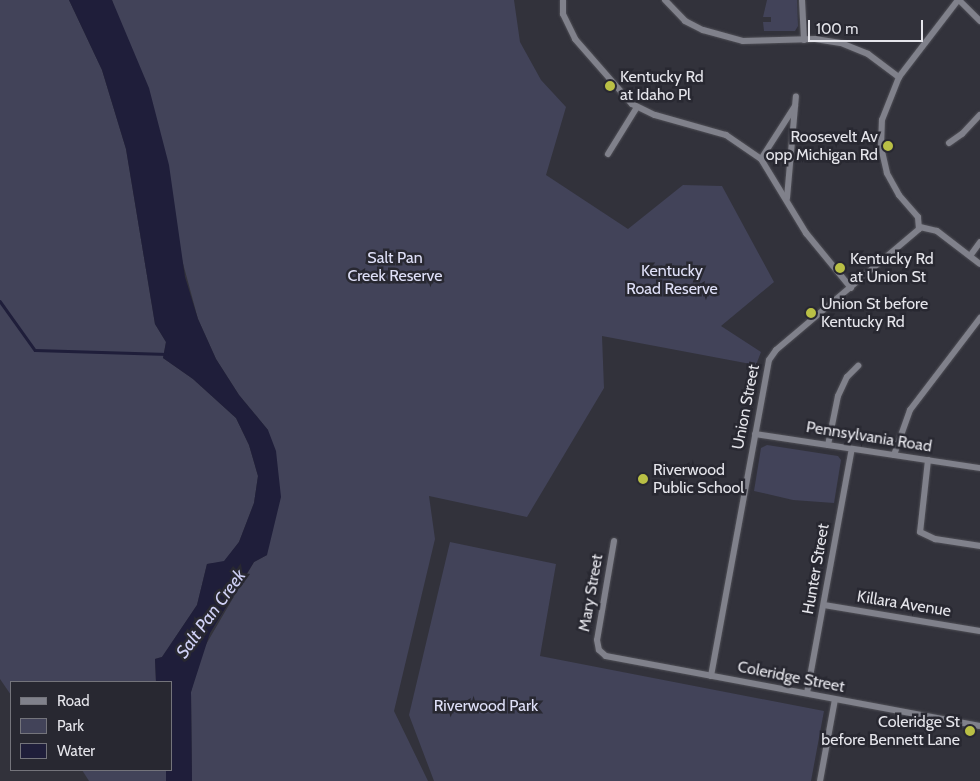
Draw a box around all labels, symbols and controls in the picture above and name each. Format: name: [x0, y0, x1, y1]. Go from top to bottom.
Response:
scale bar: [810, 10, 925, 42]
text: 100 m: [816, 20, 858, 38]
place label: Kentucky Rd at Idaho Pl: [620, 67, 704, 105]
marker: Kentucky Rd at Idaho Pl: [604, 80, 616, 92]
place label: Roosevelt Av opp Michigan Rd: [766, 127, 878, 165]
marker: Roosevelt Av opp Michigan Rd: [882, 140, 894, 152]
park label: Salt Pan Creek Reserve: [347, 248, 443, 286]
place label: Kentucky Rd at Union St: [850, 249, 934, 287]
park label: Kentucky Road Reserve: [626, 261, 718, 299]
marker: Kentucky Rd at Union St: [834, 262, 846, 274]
place label: Union St before Kentucky Rd: [821, 294, 928, 332]
marker: Union St before Kentucky Rd: [805, 307, 817, 319]
street label: Union Street: [728, 363, 764, 451]
street label: Pennsylvania Road: [805, 418, 933, 456]
place label: Riverwood Public School: [653, 460, 744, 498]
marker: Riverwood Public School: [637, 473, 649, 485]
street label: Hunter Street: [799, 522, 833, 616]
street label: Mary Street: [575, 553, 607, 633]
water label: Salt Pan Creek: [172, 565, 250, 663]
street label: Killara Avenue: [856, 587, 952, 621]
street label: Coleridge Street: [736, 657, 846, 697]
legend: [10, 681, 172, 771]
text: Road: [57, 692, 90, 710]
park label: Riverwood Park: [434, 696, 538, 716]
place label: Coleridge St before Bennett Lane: [821, 712, 960, 750]
text: Park: [57, 717, 84, 735]
marker: Coleridge St before Bennett Lane: [964, 725, 976, 737]
text: Water: [57, 742, 95, 760]

